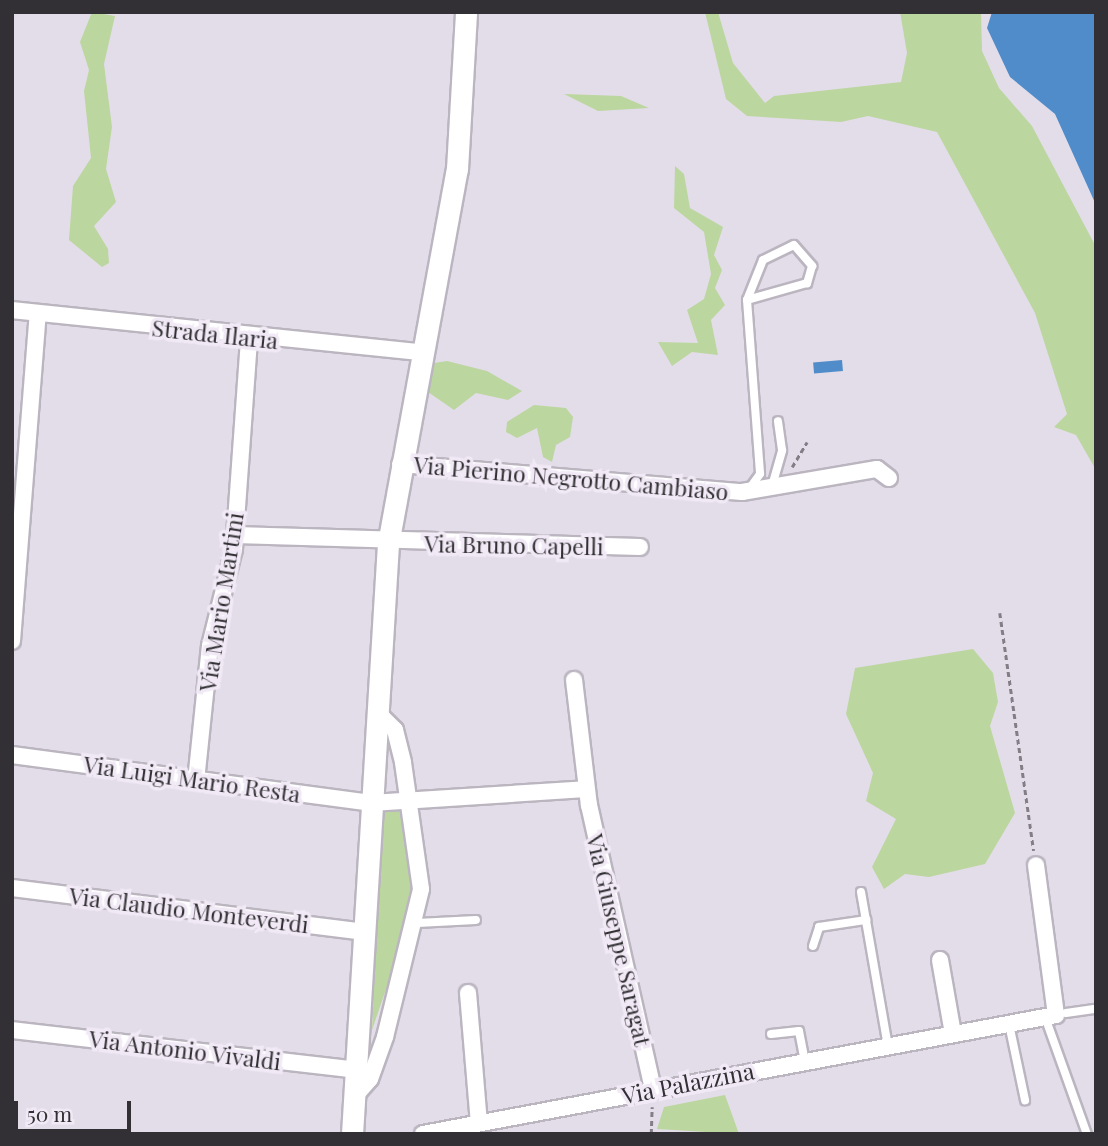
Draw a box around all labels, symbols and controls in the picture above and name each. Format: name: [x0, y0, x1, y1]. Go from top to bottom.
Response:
street label: Strada Ilaria: [150, 314, 280, 354]
street label: Via Pierino Negrotto Cambiaso: [412, 450, 730, 506]
street label: Via Mario Martini: [193, 510, 249, 694]
street label: Via Bruno Capelli: [424, 530, 604, 560]
street label: Via Luigi Mario Resta: [82, 750, 302, 808]
street label: Via Giuseppe Saragat: [581, 831, 657, 1049]
street label: Via Claudio Monteverdi: [67, 882, 311, 938]
street label: Via Antonio Vivaldi: [86, 1024, 284, 1076]
street label: Via Palazzina: [619, 1057, 757, 1109]
scale bar: [18, 1086, 135, 1130]
text: 50 m: [27, 1099, 72, 1127]

